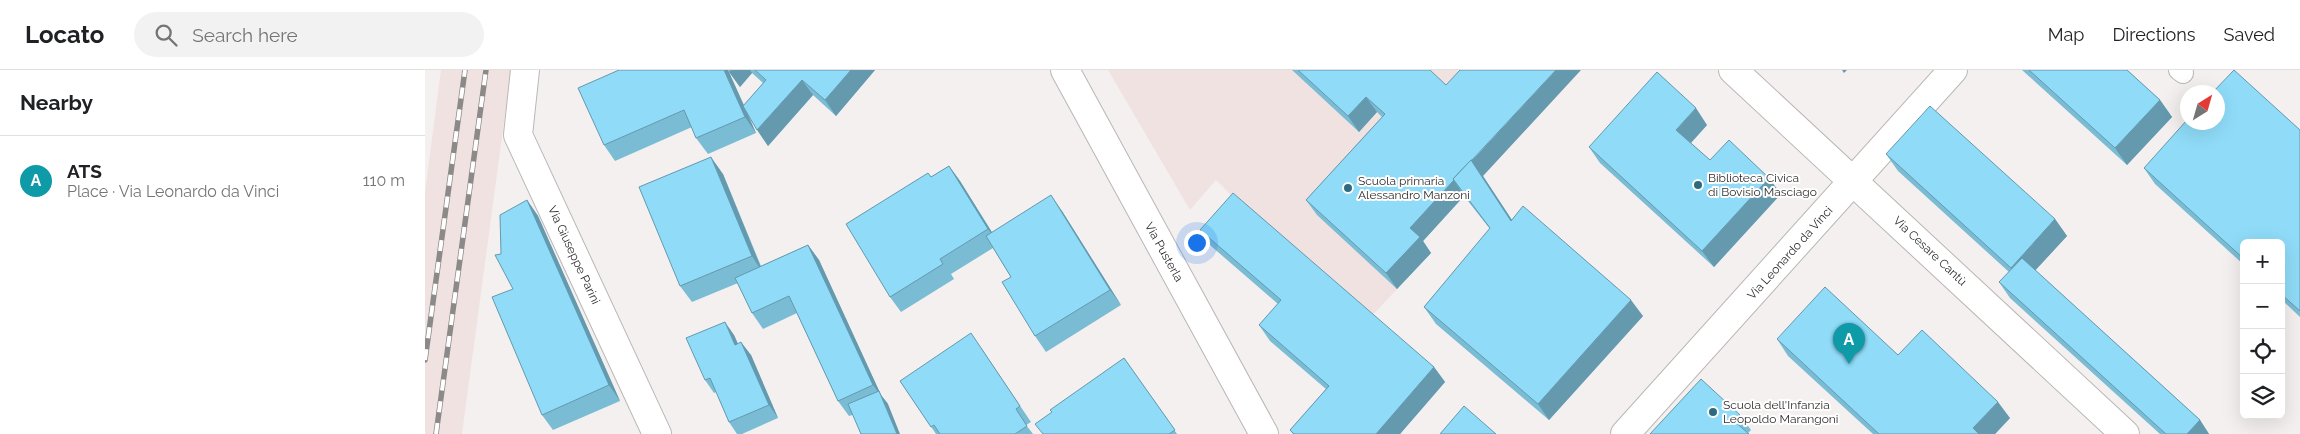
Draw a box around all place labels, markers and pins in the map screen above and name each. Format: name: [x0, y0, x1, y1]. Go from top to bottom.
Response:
place label: Biblioteca Civica di Bovisio Masciago: [1708, 171, 1817, 199]
place label: Scuola primaria Alessandro Manzoni: [1358, 174, 1470, 202]
marker: Biblioteca Civica di Bovisio Masciago: [1692, 179, 1704, 191]
marker: Scuola primaria Alessandro Manzoni: [1342, 182, 1354, 194]
pin: A: [1833, 323, 1865, 364]
place label: Scuola dell'Infanzia Leopoldo Marangoni: [1723, 398, 1838, 426]
marker: Scuola dell'Infanzia Leopoldo Marangoni: [1707, 406, 1719, 418]

